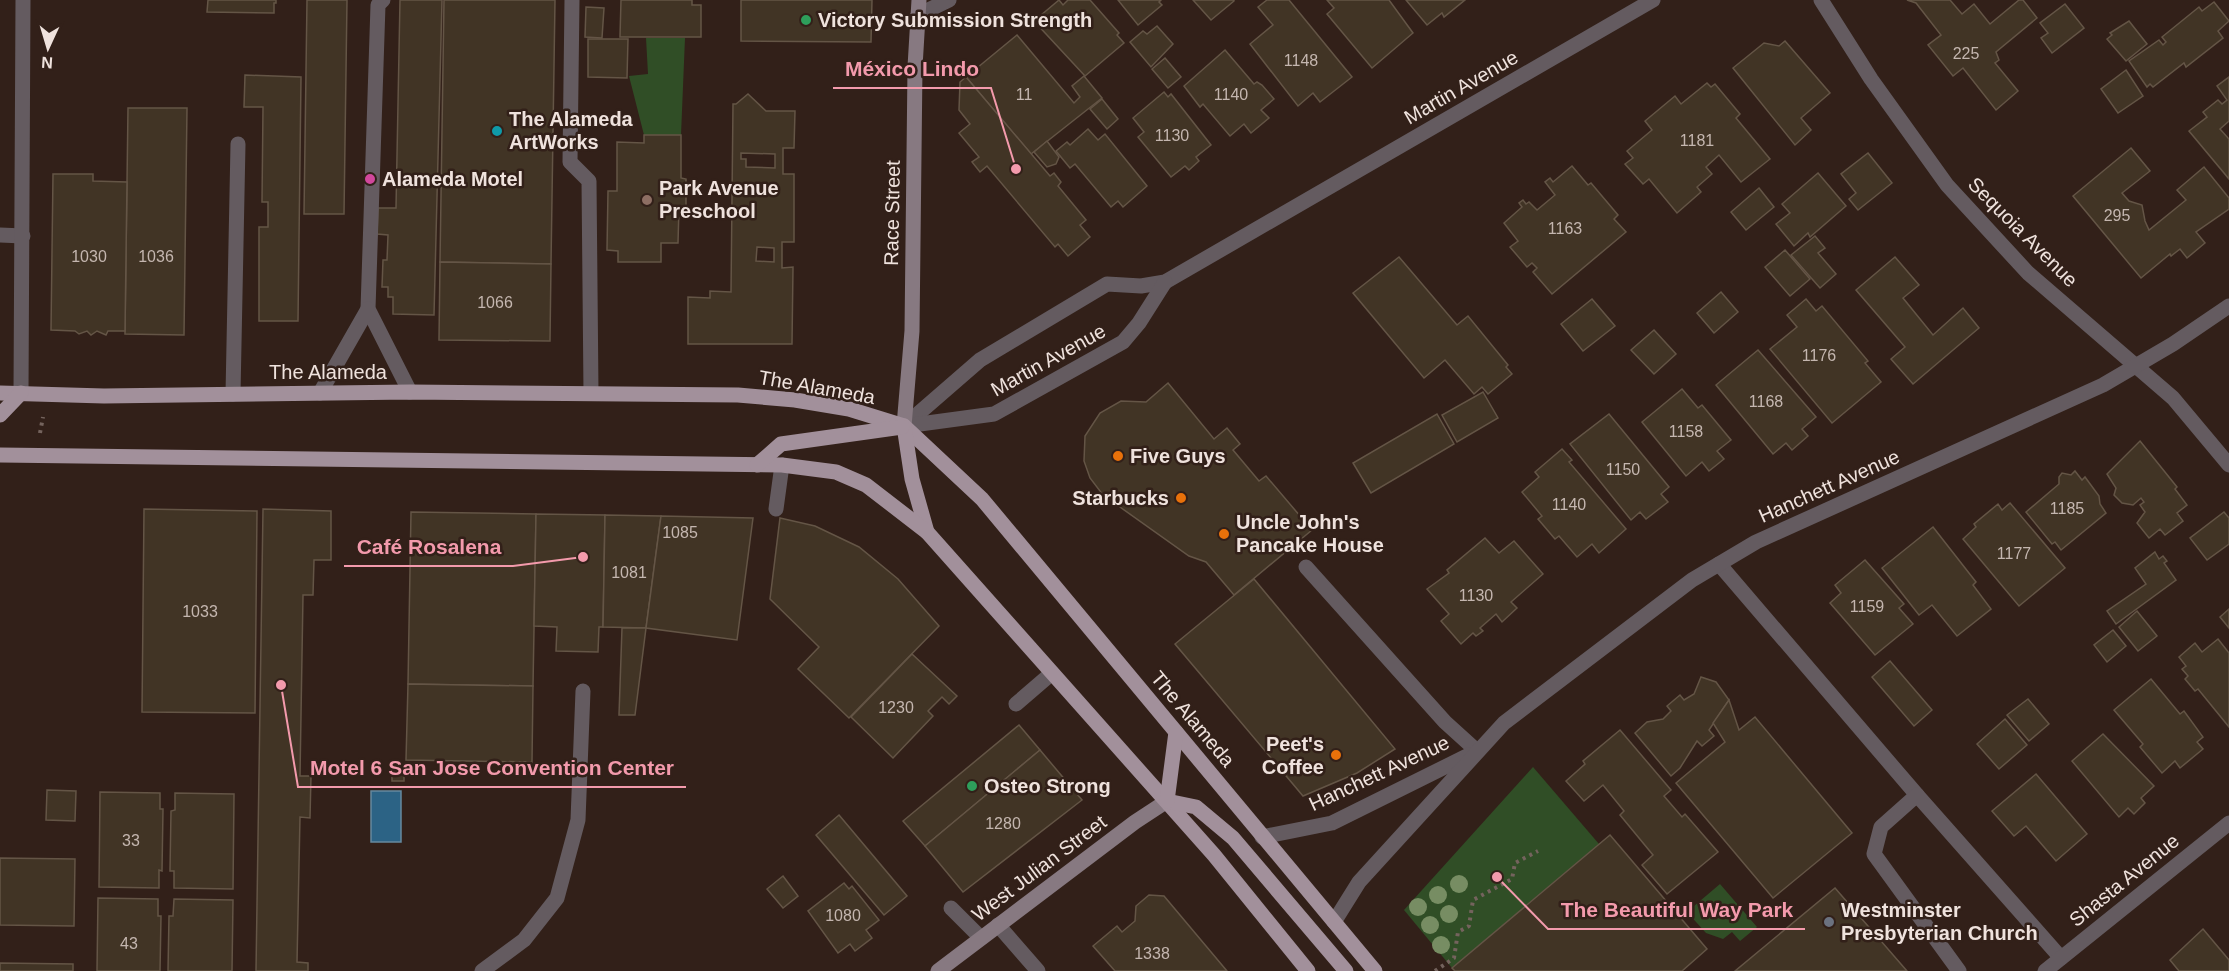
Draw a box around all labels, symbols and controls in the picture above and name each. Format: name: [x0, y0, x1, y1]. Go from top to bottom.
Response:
place label: Victory Submission Strength: [818, 9, 1092, 31]
marker: Victory Submission Strength: [799, 13, 813, 27]
north arrow: [18, 18, 78, 78]
house number: 225: [1953, 45, 1979, 62]
street label: Martin Avenue: [1400, 46, 1522, 128]
callout: México Lindo: [833, 49, 991, 88]
house number: 1148: [1284, 52, 1318, 69]
text: N: [41, 54, 53, 71]
text: México Lindo: [845, 57, 979, 80]
house number: 11: [1016, 86, 1032, 103]
house number: 1140: [1214, 86, 1248, 103]
place label: The Alameda ArtWorks: [509, 108, 634, 153]
marker: The Alameda ArtWorks: [490, 124, 504, 138]
house number: 1130: [1155, 127, 1189, 144]
house number: 1181: [1680, 132, 1714, 149]
street label: Race Street: [880, 160, 904, 266]
place label: Alameda Motel: [382, 168, 523, 190]
marker: Alameda Motel: [363, 172, 377, 186]
street label: Sequoia Avenue: [1964, 173, 2082, 291]
place label: Park Avenue Preschool: [659, 177, 779, 222]
marker: Park Avenue Preschool: [640, 193, 654, 207]
house number: 295: [2104, 207, 2130, 224]
house number: 1163: [1548, 220, 1582, 237]
house number: 1030: [71, 248, 107, 265]
house number: 1036: [138, 248, 174, 265]
house number: 1066: [477, 294, 513, 311]
street label: Martin Avenue: [987, 319, 1109, 401]
house number: 1176: [1802, 347, 1836, 364]
street label: The Alameda: [269, 361, 388, 383]
street label: The Alameda: [757, 366, 878, 408]
house number: 1168: [1749, 393, 1783, 410]
house number: 1158: [1669, 423, 1703, 440]
place label: Five Guys: [1130, 445, 1226, 467]
street label: Hanchett Avenue: [1755, 445, 1903, 527]
marker: Five Guys: [1111, 449, 1125, 463]
house number: 1150: [1606, 461, 1640, 478]
place label: Starbucks: [1072, 487, 1169, 509]
marker: Starbucks: [1174, 491, 1188, 505]
house number: 1140: [1552, 496, 1586, 513]
house number: 1185: [2050, 500, 2084, 517]
place label: Uncle John's Pancake House: [1236, 511, 1384, 556]
house number: 1085: [662, 524, 698, 541]
callout: Café Rosalena: [344, 527, 513, 566]
marker: Uncle John's Pancake House: [1217, 527, 1231, 541]
text: Café Rosalena: [357, 535, 502, 558]
house number: 1177: [1997, 545, 2031, 562]
house number: 1081: [611, 564, 647, 581]
house number: 1130: [1459, 587, 1493, 604]
house number: 1159: [1850, 598, 1884, 615]
house number: 1033: [182, 603, 218, 620]
street label: The Alameda: [1147, 667, 1240, 772]
house number: 1230: [878, 699, 914, 716]
street label: Hanchett Avenue: [1305, 731, 1453, 815]
place label: Peet's Coffee: [1262, 733, 1324, 778]
callout: Motel 6 San Jose Convention Center: [298, 748, 686, 787]
marker: Peet's Coffee: [1329, 748, 1343, 762]
text: Motel 6 San Jose Convention Center: [310, 756, 674, 779]
place label: Osteo Strong: [984, 775, 1111, 797]
marker: Osteo Strong: [965, 779, 979, 793]
street label: West Julian Street: [968, 810, 1111, 926]
house number: 1280: [985, 815, 1021, 832]
street label: Shasta Avenue: [2065, 829, 2183, 931]
house number: 33: [122, 832, 140, 849]
callout: The Beautiful Way Park: [1548, 890, 1805, 929]
text: The Beautiful Way Park: [1561, 898, 1794, 921]
place label: Westminster Presbyterian Church: [1841, 899, 2038, 944]
house number: 1080: [825, 907, 861, 924]
marker: Westminster Presbyterian Church: [1822, 915, 1836, 929]
house number: 43: [120, 935, 138, 952]
house number: 1338: [1134, 945, 1170, 962]

